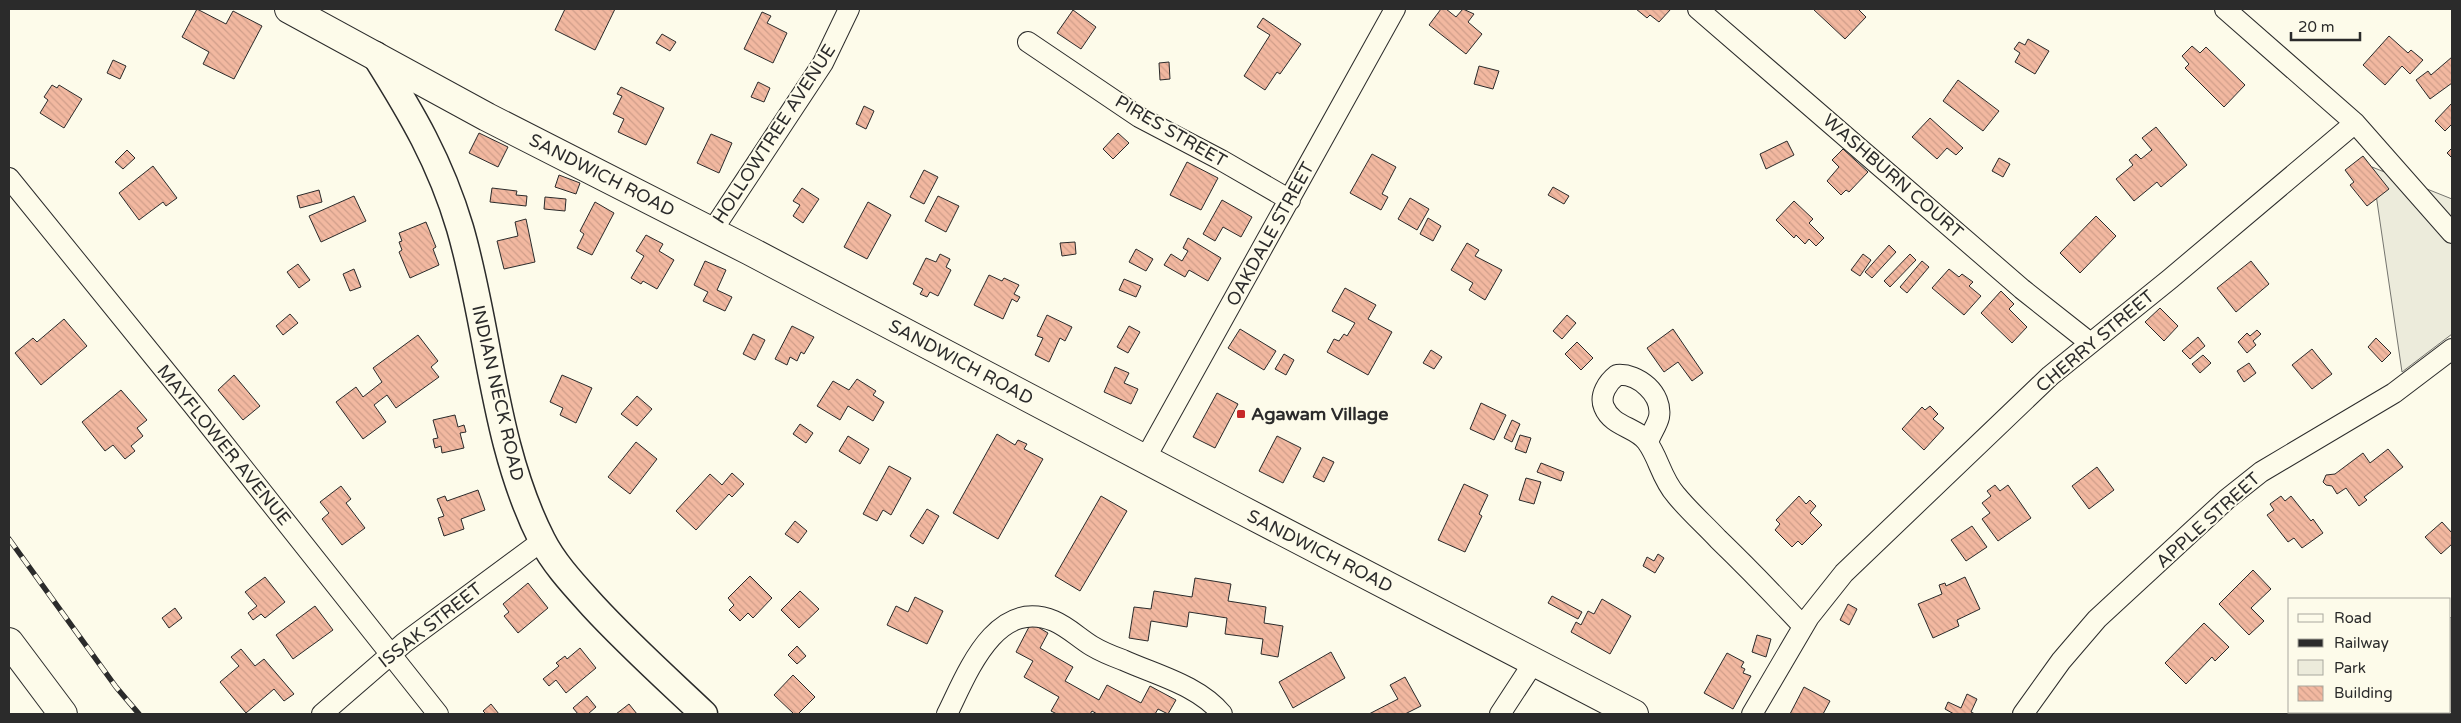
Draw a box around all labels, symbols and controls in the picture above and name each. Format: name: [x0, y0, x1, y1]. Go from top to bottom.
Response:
scale bar: [2291, 10, 2360, 42]
text: 20 m: [2298, 18, 2335, 36]
street label: HOLLOWTREE AVENUE: [708, 40, 840, 228]
street label: PIRES STREET: [1111, 90, 1231, 172]
street label: WASHBURN COURT: [1818, 109, 1968, 243]
street label: SANDWICH ROAD: [525, 129, 679, 221]
street label: OAKDALE STREET: [1221, 158, 1319, 310]
street label: CHERRY STREET: [2031, 285, 2159, 397]
street label: INDIAN NECK ROAD: [467, 303, 529, 483]
street label: SANDWICH ROAD: [885, 315, 1037, 409]
street label: MAYFLOWER AVENUE: [152, 360, 296, 530]
place label: Agawam Village: [1251, 403, 1388, 425]
marker: Agawam Village: [1235, 408, 1247, 420]
street label: APPLE STREET: [2151, 468, 2265, 572]
street label: SANDWICH ROAD: [1243, 505, 1397, 597]
street label: ISSAK STREET: [374, 578, 486, 672]
legend: [2288, 598, 2451, 713]
text: Road: [2334, 609, 2372, 627]
text: Railway: [2334, 634, 2389, 652]
text: Park: [2334, 659, 2366, 677]
text: Building: [2334, 684, 2393, 702]

